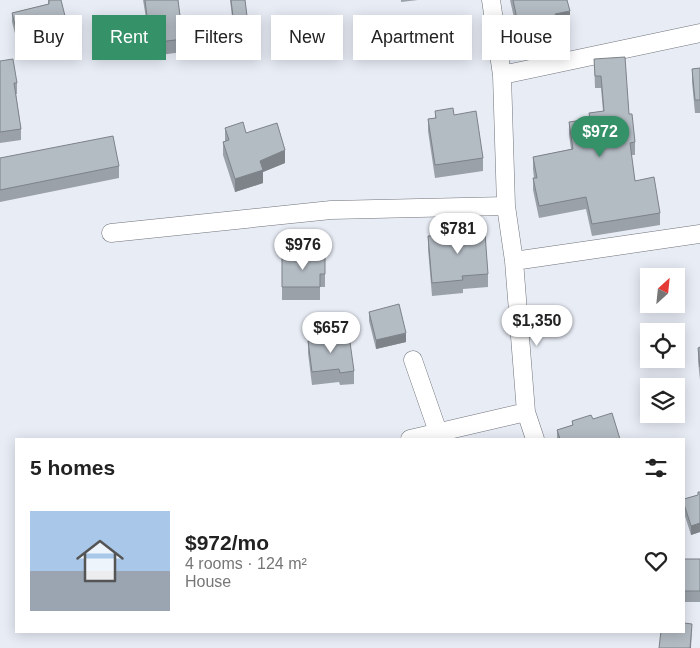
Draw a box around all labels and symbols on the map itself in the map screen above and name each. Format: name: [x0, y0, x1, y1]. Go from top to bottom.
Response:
pin: $972: [570, 116, 630, 158]
pin: $781: [428, 212, 488, 255]
pin: $976: [273, 228, 333, 271]
north arrow: [640, 268, 685, 312]
pin: $1,350: [496, 304, 578, 347]
pin: $657: [301, 312, 361, 354]

